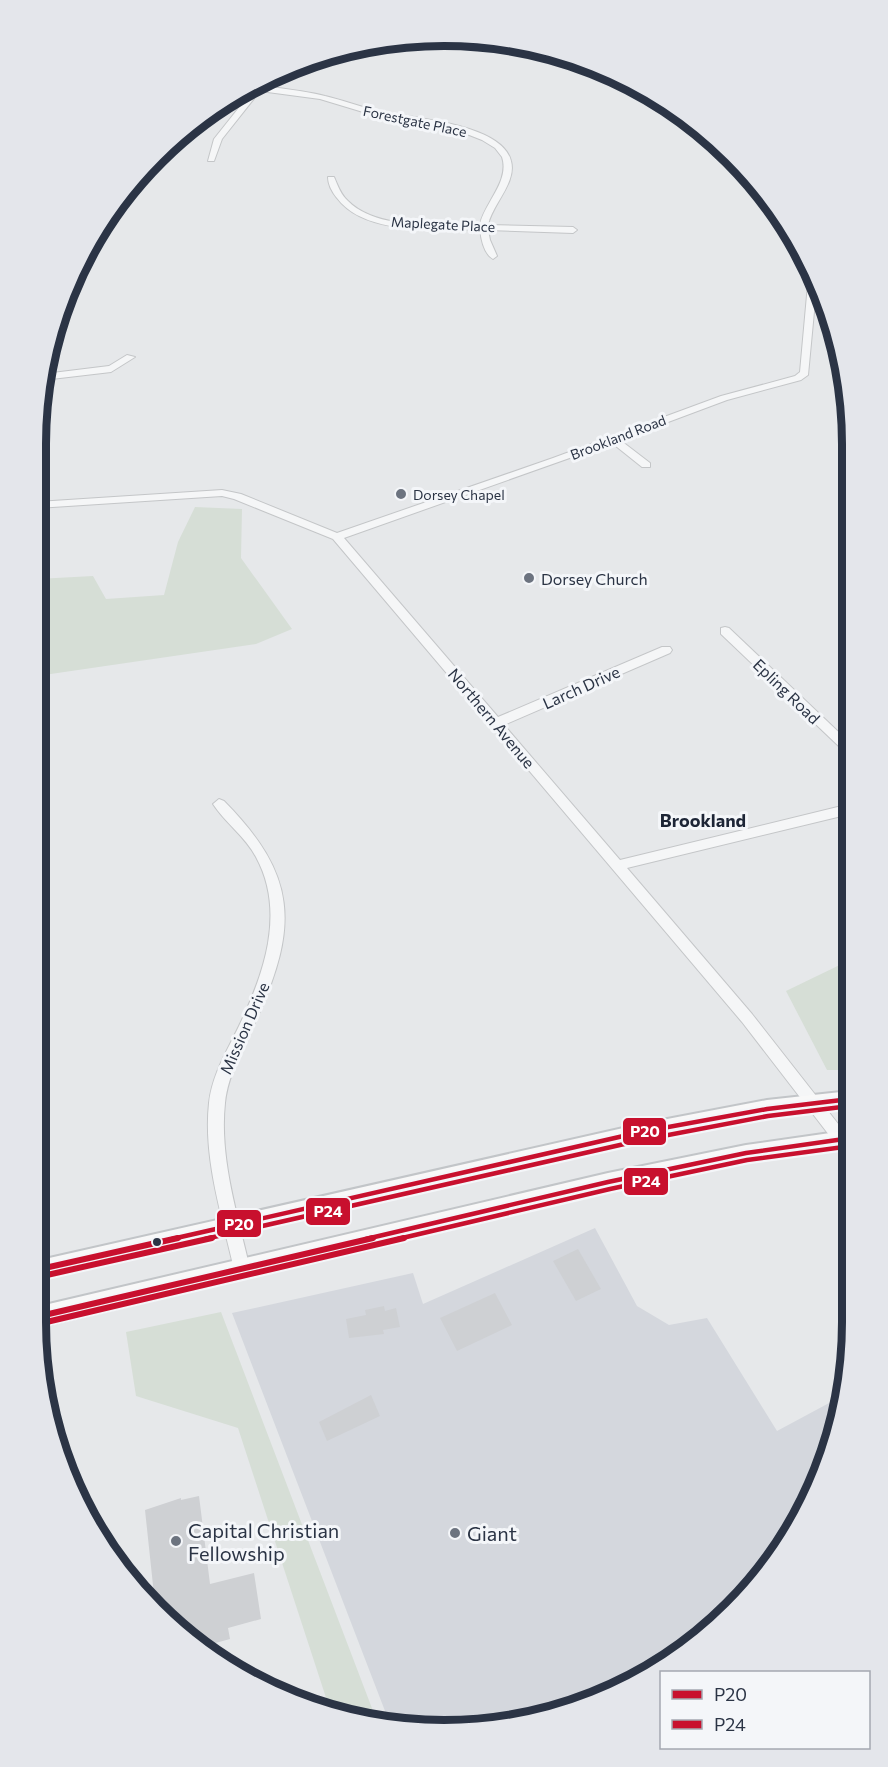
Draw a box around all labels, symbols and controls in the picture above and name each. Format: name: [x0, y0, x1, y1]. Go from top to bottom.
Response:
street label: Forestgate Place: [362, 102, 468, 140]
street label: Maplegate Place: [390, 213, 496, 235]
street label: Brookland Road: [568, 411, 668, 463]
place label: Dorsey Chapel: [413, 486, 505, 503]
marker: Dorsey Chapel: [394, 487, 408, 501]
place label: Dorsey Church: [541, 569, 648, 588]
marker: Dorsey Church: [522, 571, 536, 585]
street label: Epling Road: [750, 655, 824, 727]
street label: Larch Drive: [539, 662, 623, 712]
street label: Northern Avenue: [445, 664, 539, 772]
district label: Brookland: [660, 809, 746, 831]
street label: Mission Drive: [215, 979, 273, 1077]
line badge: P20: [622, 1117, 667, 1146]
text: P20: [630, 1121, 660, 1140]
line badge: P24: [623, 1167, 669, 1196]
text: P24: [631, 1171, 661, 1190]
line badge: P24: [305, 1197, 351, 1226]
text: P24: [313, 1201, 343, 1220]
line badge: P20: [216, 1209, 262, 1238]
text: P20: [224, 1214, 254, 1233]
unlabelled marker: [151, 1236, 163, 1248]
place label: Capital Christian Fellowship: [188, 1518, 339, 1565]
place label: Giant: [467, 1521, 517, 1545]
marker: Giant: [448, 1526, 462, 1540]
marker: Capital Christian Fellowship: [169, 1534, 183, 1548]
legend: [660, 1671, 870, 1749]
text: P20: [714, 1683, 747, 1705]
text: P24: [714, 1713, 746, 1735]

